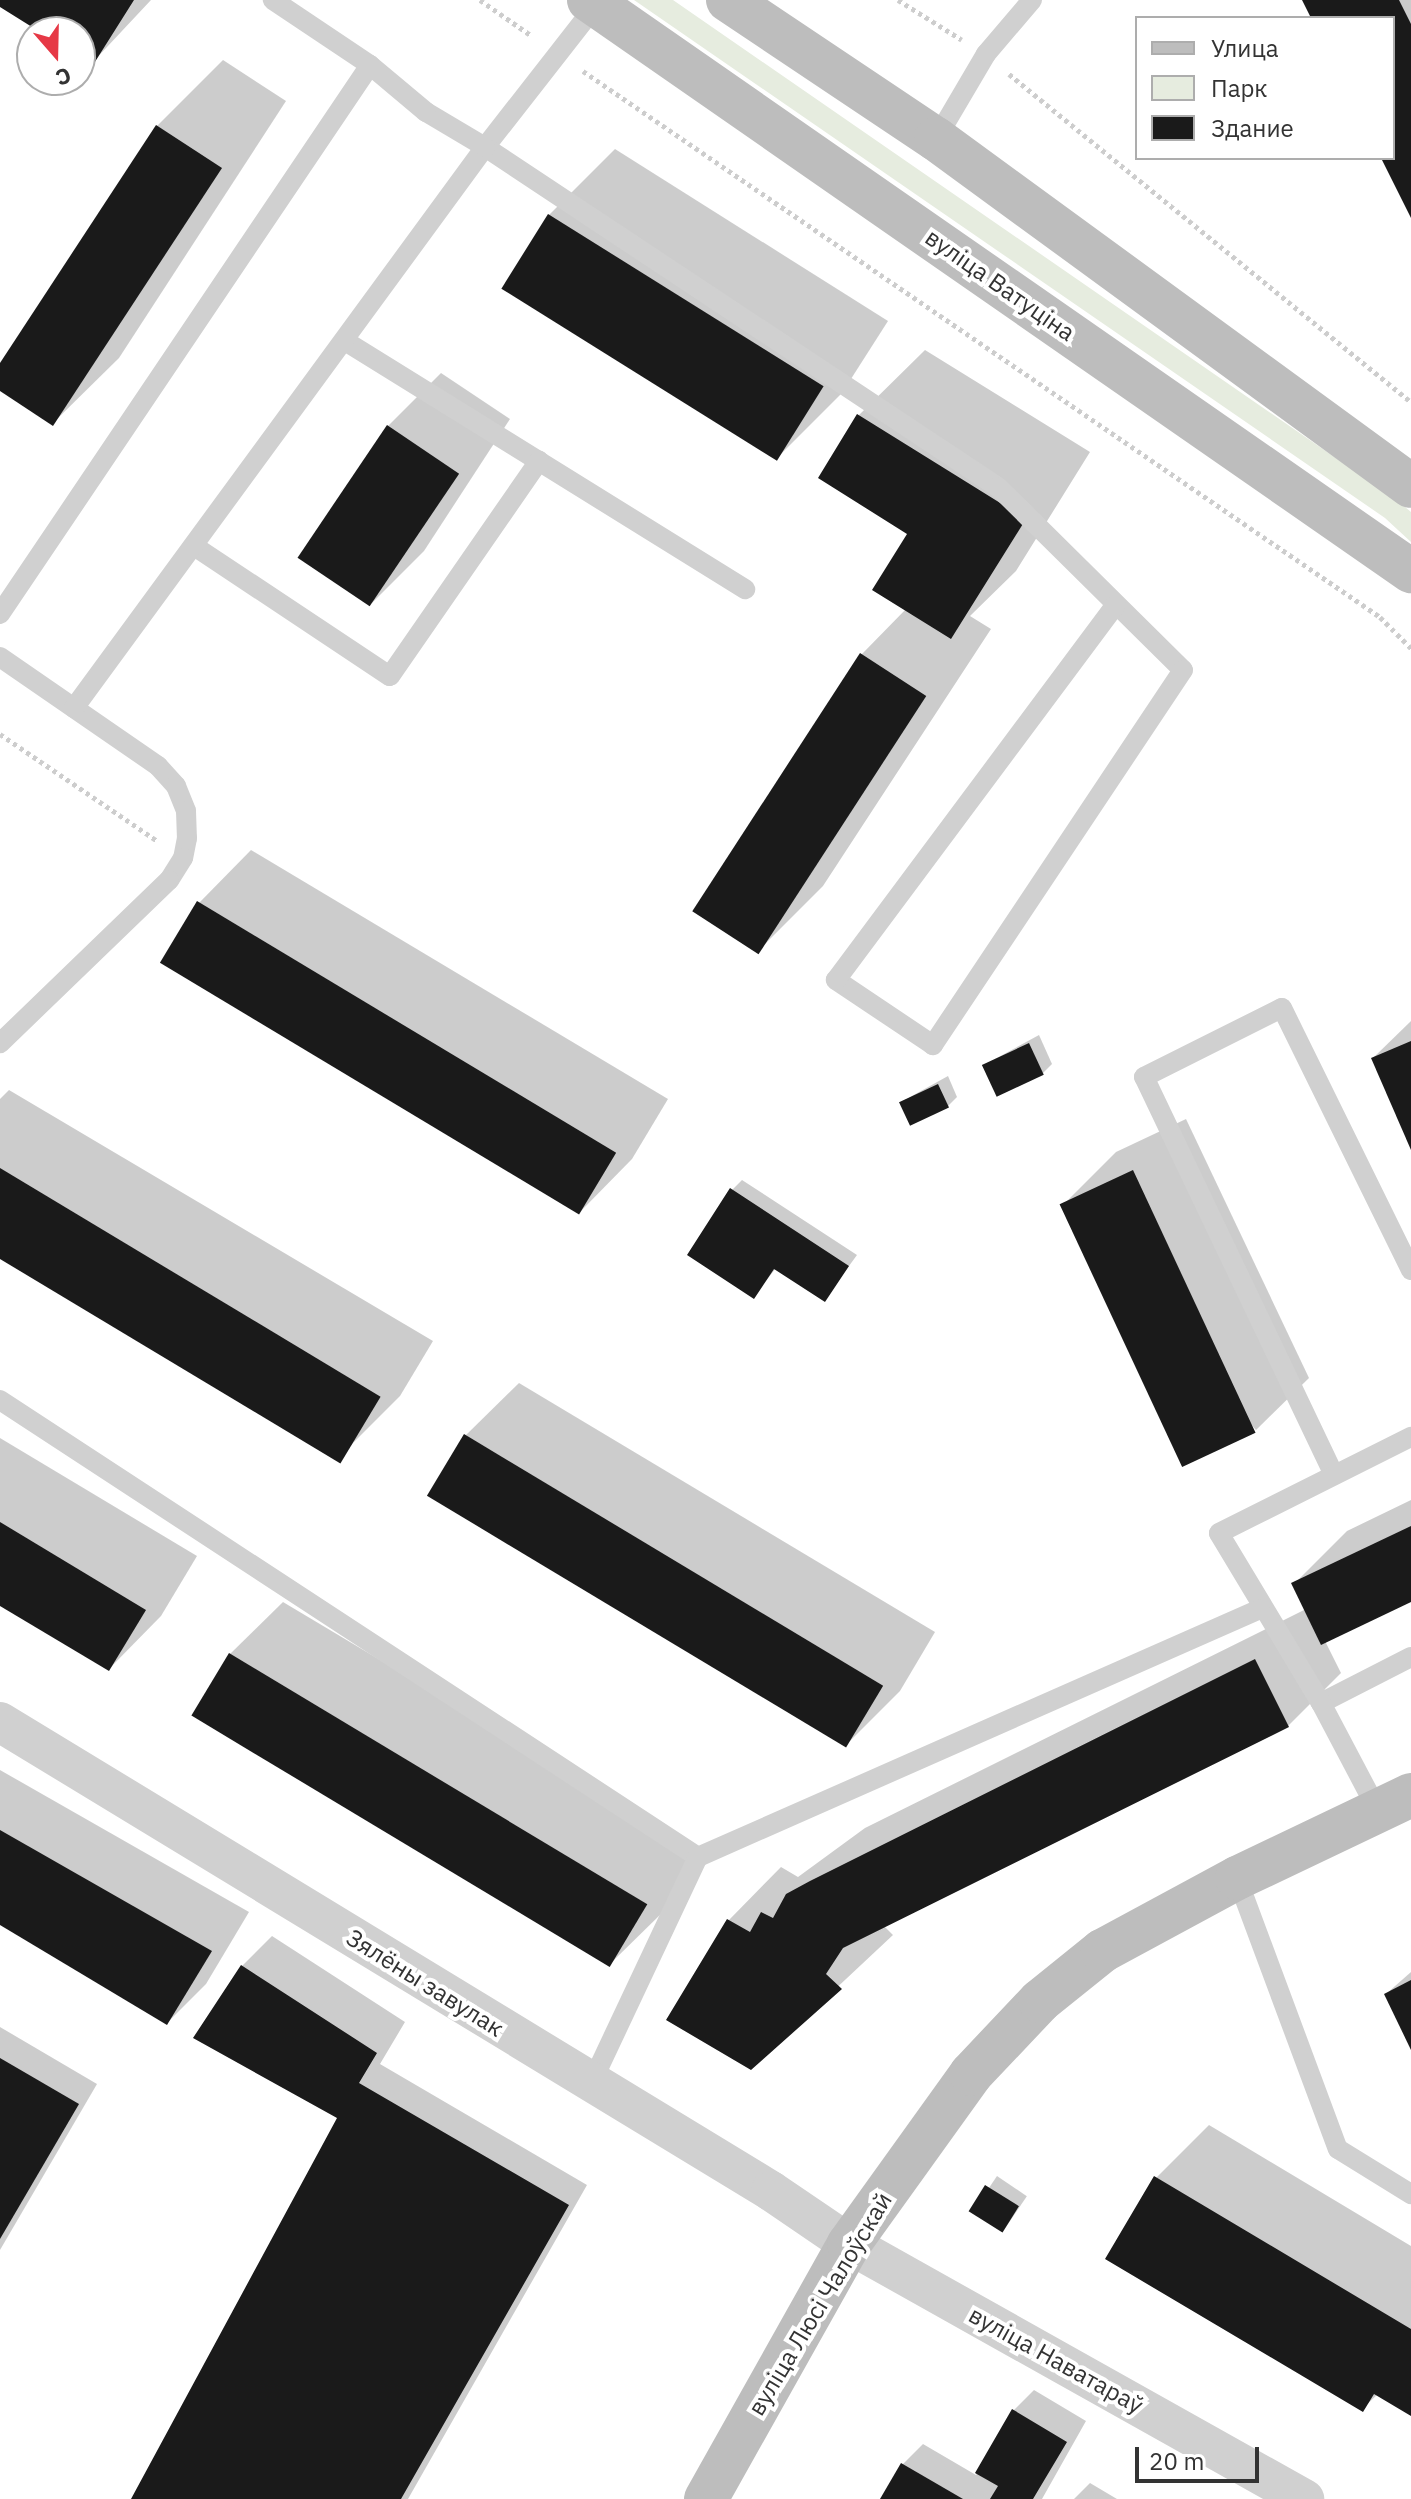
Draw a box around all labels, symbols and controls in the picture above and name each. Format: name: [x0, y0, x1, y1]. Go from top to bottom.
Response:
north arrow: [16, 16, 96, 96]
legend: [1135, 16, 1395, 160]
text: Улица: [1211, 32, 1279, 64]
text: С: [52, 61, 75, 93]
text: Парк: [1211, 72, 1268, 104]
text: Здание: [1211, 112, 1294, 144]
street label: вуліца Ватуціна: [920, 223, 1080, 347]
street label: Зялёны завулак: [341, 1923, 509, 2043]
street label: вуліца Люсі Чалоўскай: [742, 2187, 898, 2421]
street label: вуліца Наватараў: [964, 2300, 1148, 2420]
scale bar: [1139, 2431, 1263, 2481]
text: 20 m: [1149, 2445, 1204, 2477]

